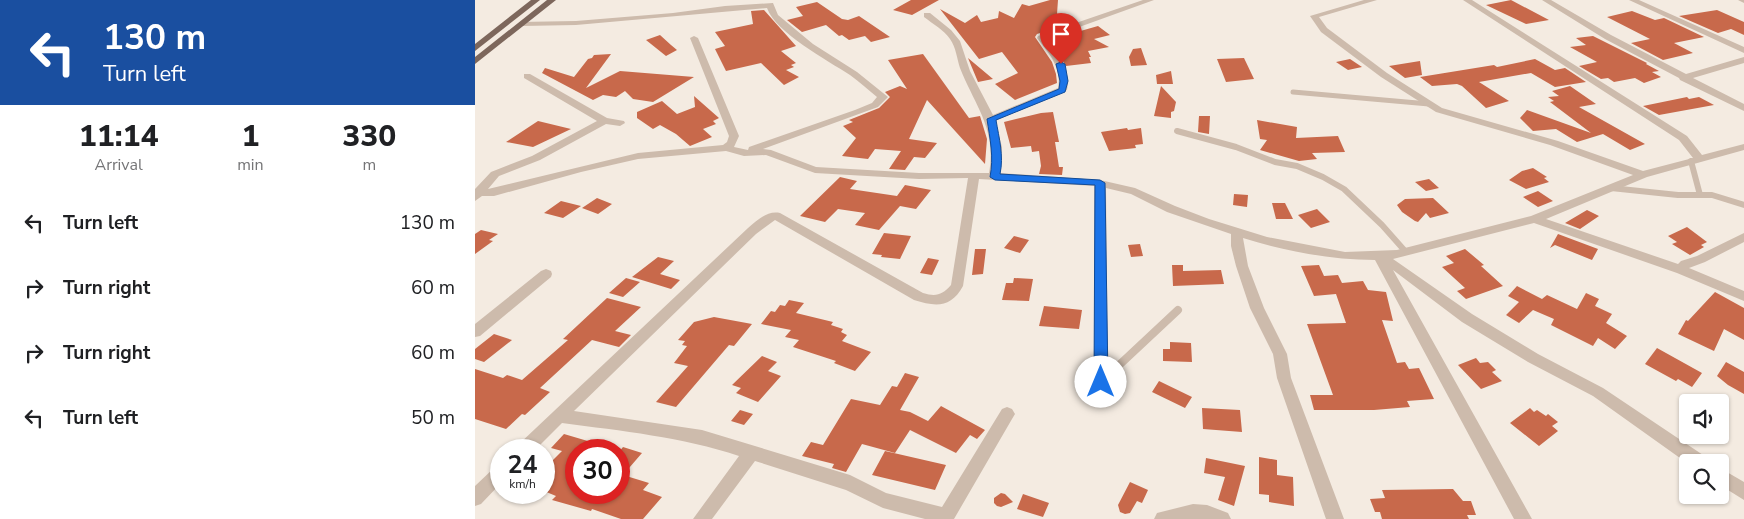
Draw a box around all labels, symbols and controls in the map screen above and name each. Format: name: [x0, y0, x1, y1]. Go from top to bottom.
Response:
pin: [1040, 13, 1082, 64]
text: 130 m: [103, 14, 206, 61]
icon: left: [20, 20, 85, 85]
icon: arrive: [1047, 20, 1075, 48]
text: Turn left: [103, 59, 186, 89]
text: 11:14: [79, 116, 158, 157]
text: 1: [241, 116, 259, 157]
text: 330: [342, 116, 396, 157]
text: Arrival: [95, 154, 143, 176]
text: min: [237, 154, 264, 176]
text: m: [362, 154, 376, 176]
icon: left: [20, 209, 48, 237]
text: Turn left: [63, 210, 138, 236]
text: 130 m: [400, 210, 455, 236]
icon: right: [20, 274, 48, 302]
text: Turn right: [63, 275, 150, 301]
text: 60 m: [411, 275, 455, 301]
icon: right: [20, 339, 48, 367]
text: Turn right: [63, 340, 150, 366]
text: 60 m: [411, 340, 455, 366]
position arrow: [1074, 355, 1126, 407]
map controls: [1679, 394, 1729, 504]
button: sound: [1679, 394, 1729, 444]
icon: left: [20, 404, 48, 432]
text: Turn left: [63, 405, 138, 431]
text: 50 m: [411, 405, 455, 431]
speed limit sign: 30: [565, 439, 630, 504]
text: 24: [507, 448, 538, 482]
button: search: [1679, 454, 1729, 504]
text: km/h: [509, 476, 536, 492]

